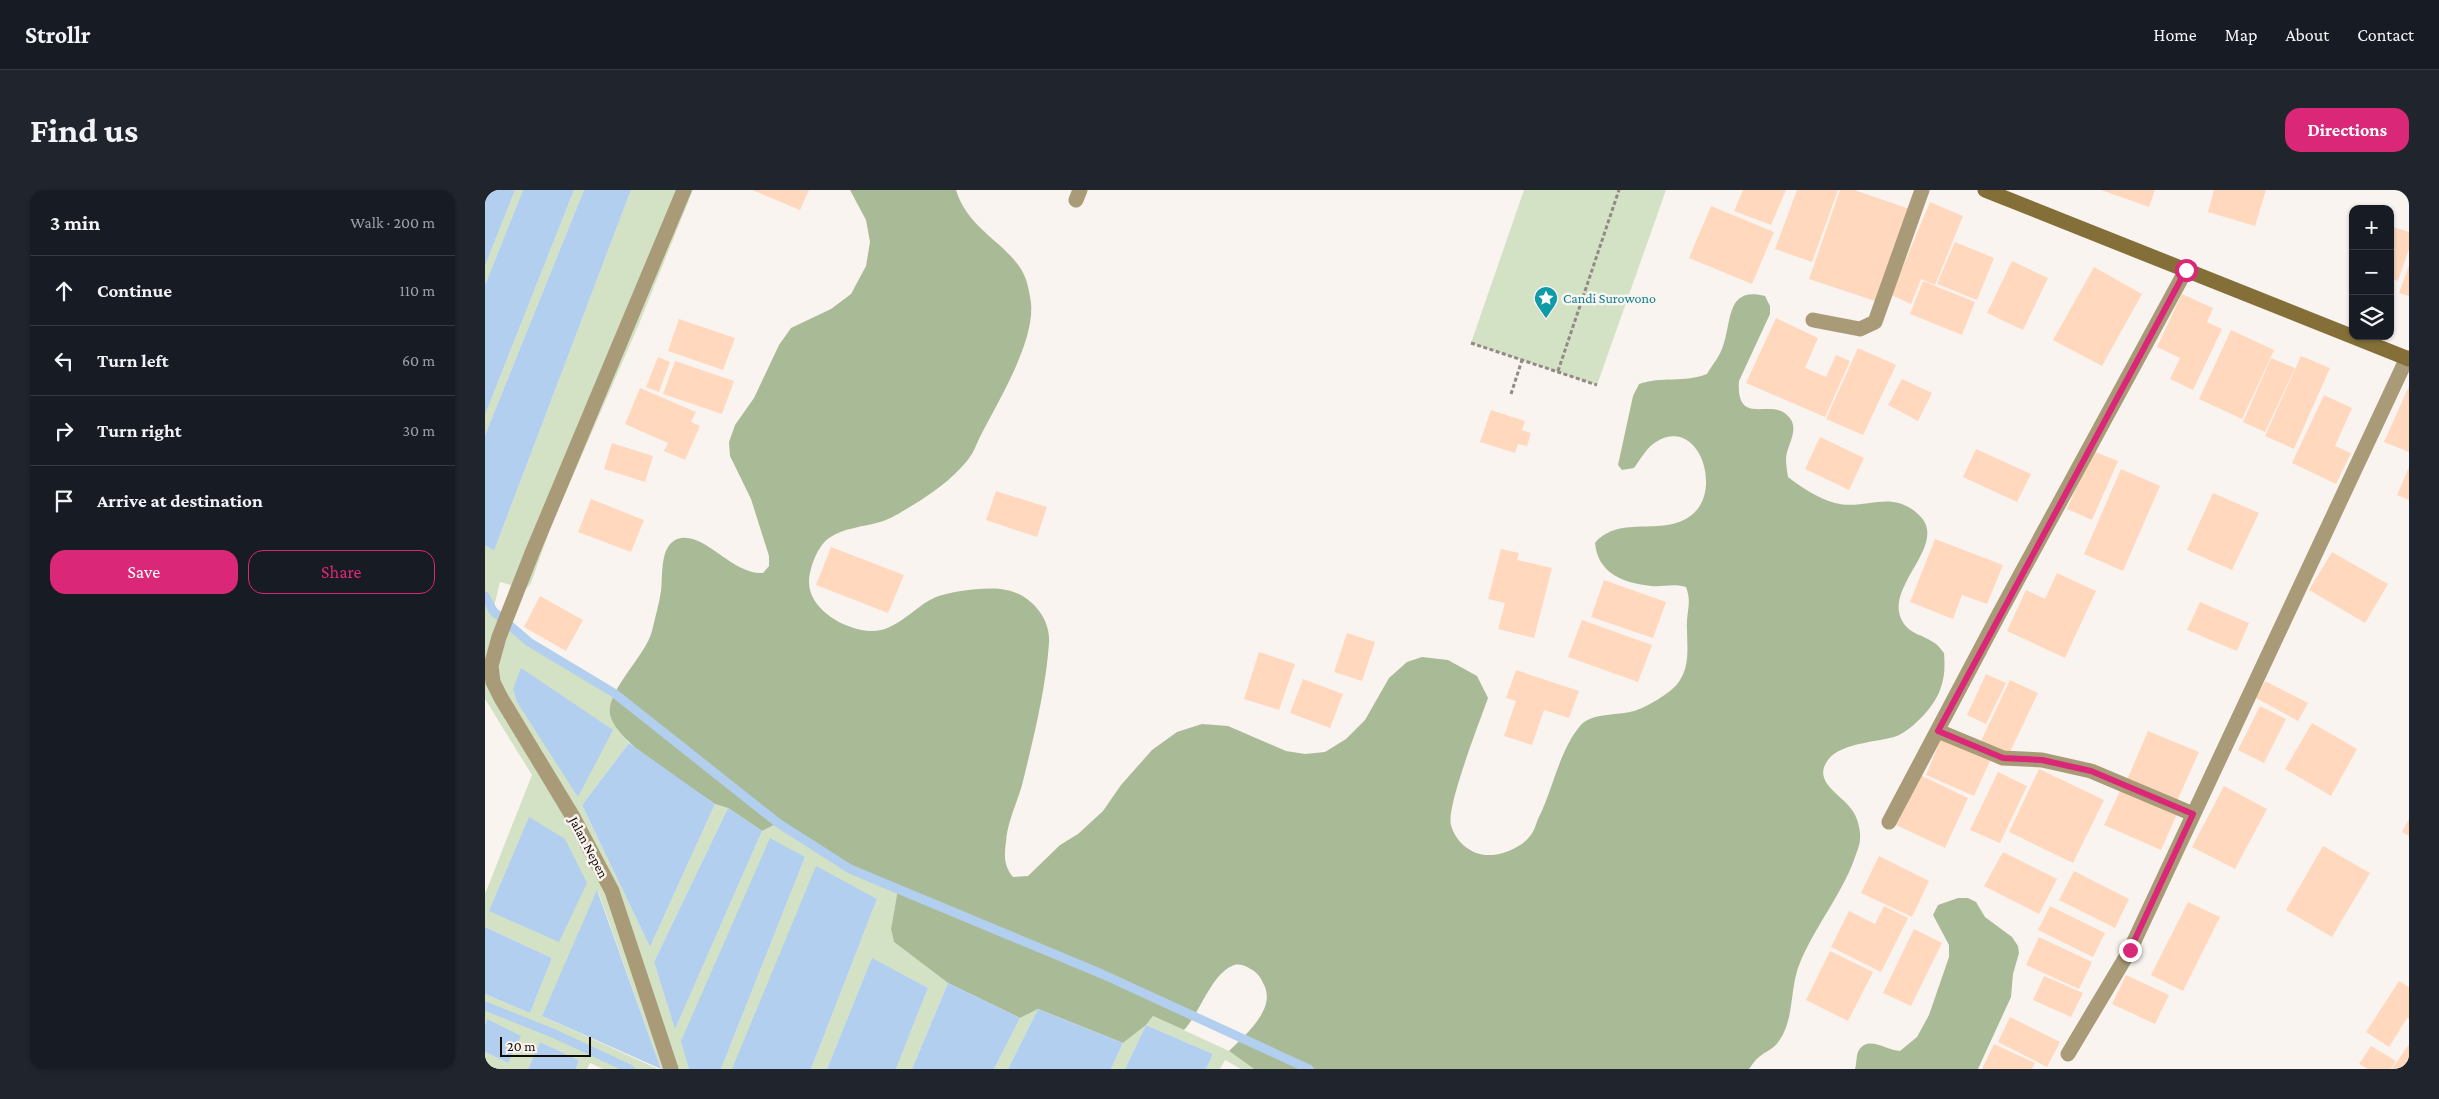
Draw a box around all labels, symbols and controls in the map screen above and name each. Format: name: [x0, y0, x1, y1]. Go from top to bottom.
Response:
text: Strollr: [25, 21, 91, 48]
text: Home: [2154, 25, 2197, 45]
text: Map: [2225, 25, 2257, 45]
text: About: [2285, 25, 2329, 45]
text: Contact: [2357, 25, 2414, 45]
button: Directions: [2285, 108, 2409, 152]
text: Find us: [30, 111, 138, 150]
map controls: [2349, 205, 2394, 340]
button: +: [2349, 205, 2394, 250]
text: 3 min: [50, 211, 100, 235]
text: Walk · 200 m: [350, 214, 435, 231]
button: −: [2349, 250, 2394, 295]
route start: [2175, 259, 2198, 282]
icon: ahead: [50, 277, 78, 305]
text: Continue: [97, 280, 172, 301]
text: 110 m: [399, 282, 435, 299]
place icon: Candi Surowono: [1533, 285, 1559, 319]
place label: Candi Surowono: [1563, 290, 1656, 306]
button: layers: [2349, 295, 2394, 340]
icon: left: [50, 347, 78, 375]
text: Turn left: [97, 350, 169, 371]
text: 60 m: [402, 352, 435, 369]
icon: right: [50, 417, 78, 445]
text: Turn right: [97, 420, 182, 441]
text: 30 m: [403, 422, 435, 439]
icon: arrive: [50, 487, 78, 515]
text: Arrive at destination: [97, 490, 263, 511]
button: Save: [50, 550, 238, 594]
button: Share: [248, 550, 435, 594]
street label: Jalan Nepen: [565, 812, 612, 881]
route end: [2119, 939, 2142, 962]
scale bar: [500, 1034, 591, 1057]
text: 20 m: [507, 1038, 535, 1054]

